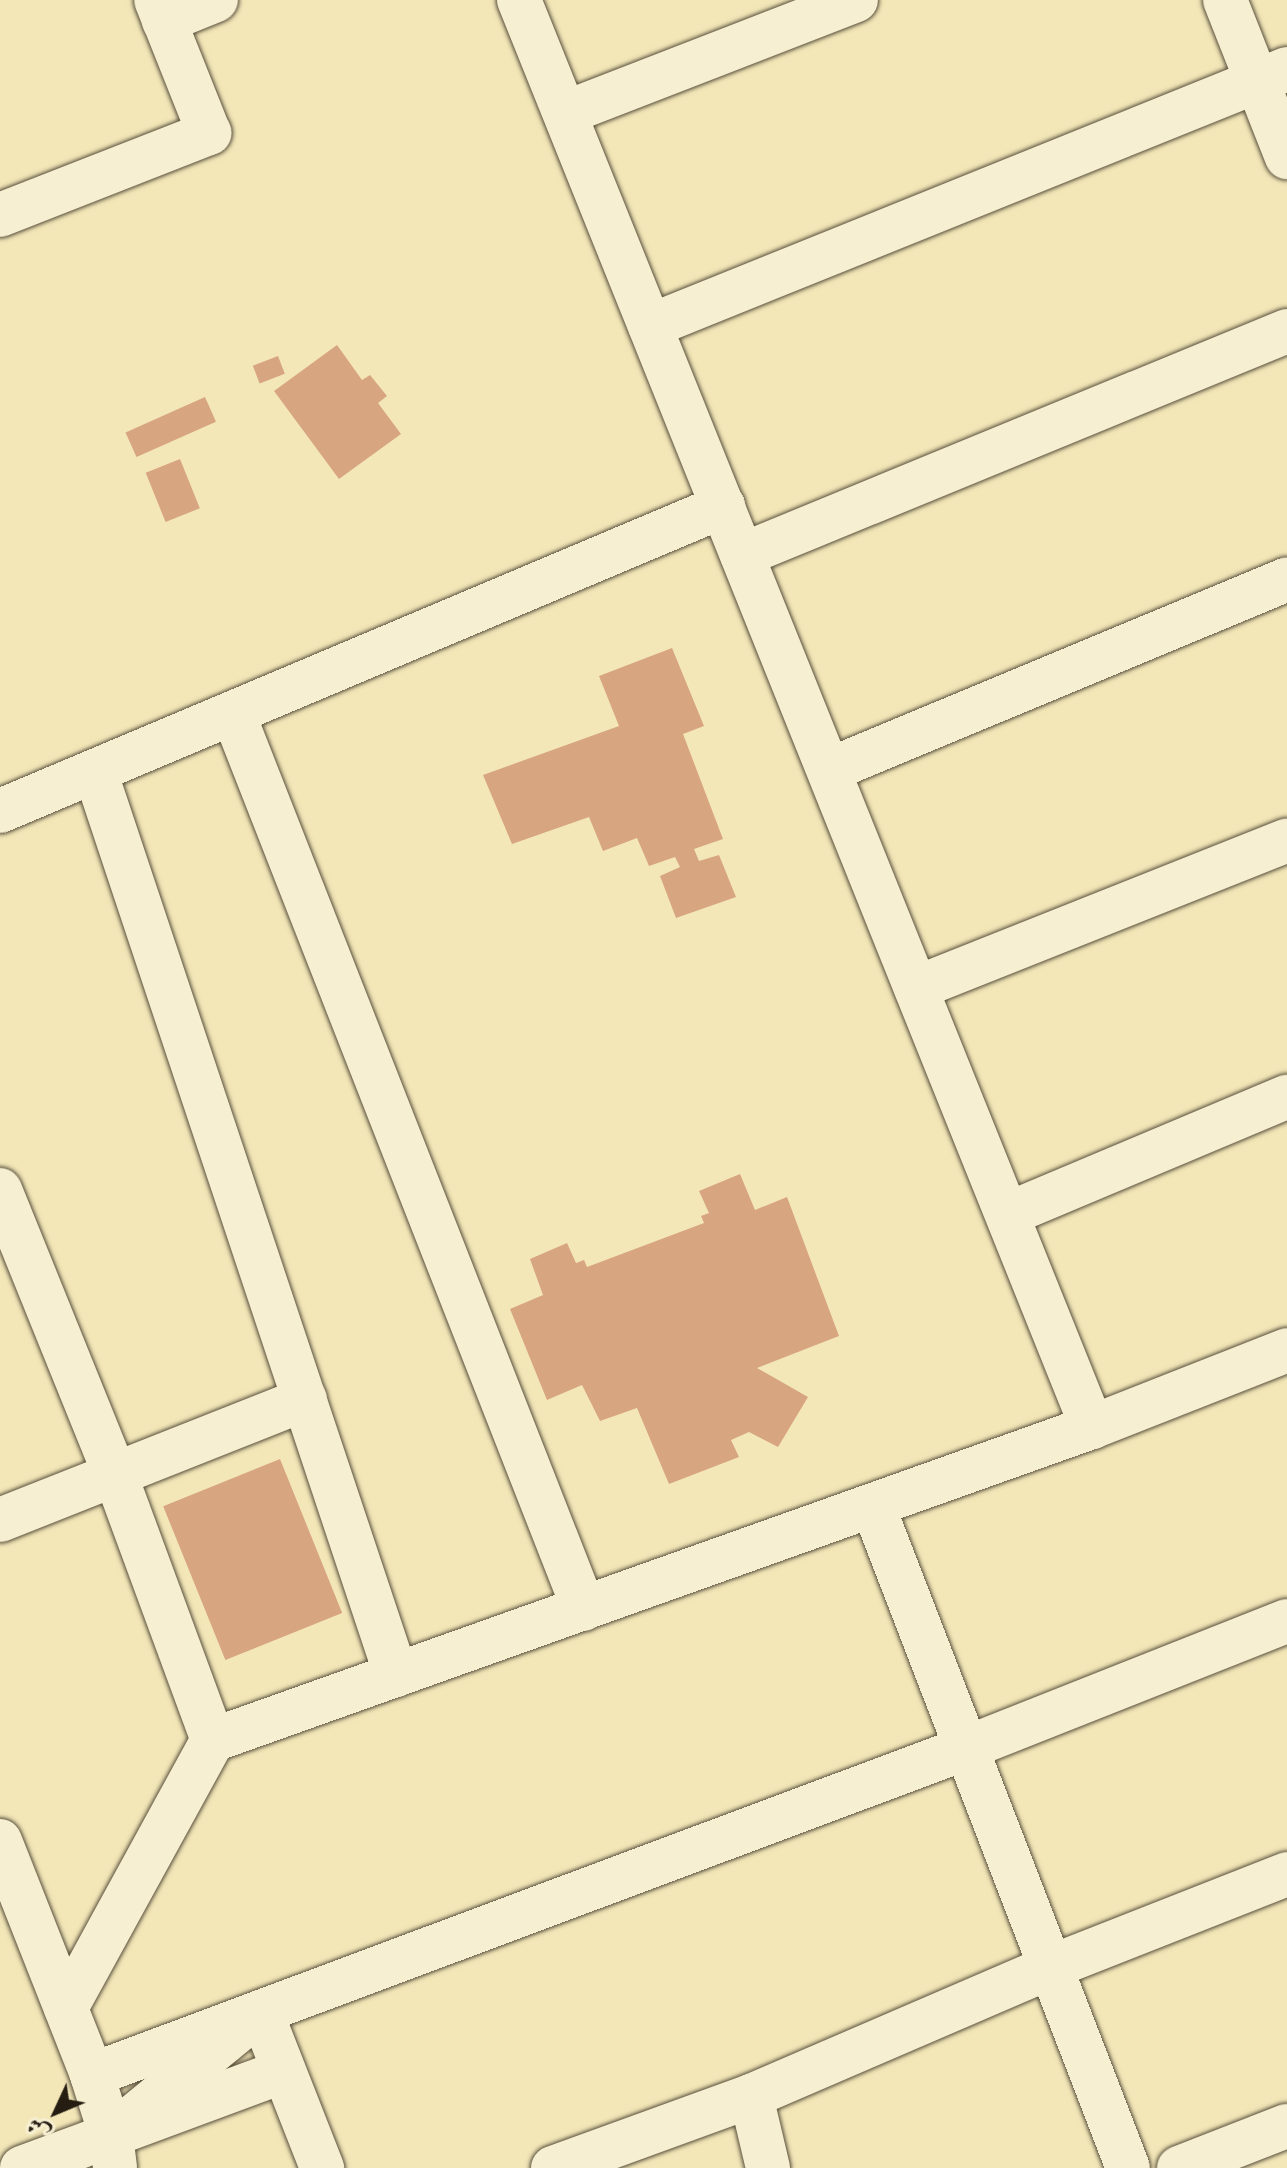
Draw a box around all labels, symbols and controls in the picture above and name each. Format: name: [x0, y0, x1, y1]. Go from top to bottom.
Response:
north arrow: [16, 2072, 96, 2152]
text: ش: [20, 2110, 57, 2147]

